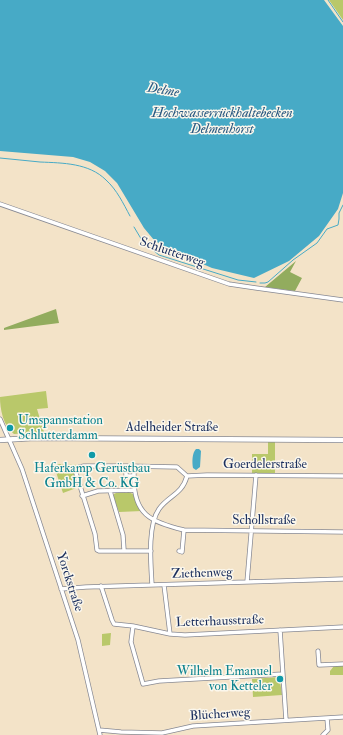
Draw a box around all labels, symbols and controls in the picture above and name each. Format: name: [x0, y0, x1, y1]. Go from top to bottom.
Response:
water label: Delme: [146, 80, 180, 102]
water label: Hochwasserrückhaltebecken Delmenhorst: [152, 106, 292, 138]
street label: Schlutterweg: [137, 235, 207, 271]
place label: Umspannstation Schlutterdamm: [18, 413, 103, 444]
street label: Adelheider Straße: [126, 420, 218, 436]
marker: Umspannstation Schlutterdamm: [5, 423, 15, 433]
marker: Haferkamp Gerüstbau GmbH & Co. KG: [87, 450, 97, 460]
street label: Goerdelerstraße: [223, 457, 307, 473]
place label: Haferkamp Gerüstbau GmbH & Co. KG: [34, 461, 150, 492]
street label: Schollstraße: [232, 513, 296, 529]
street label: Yorckstraße: [52, 550, 86, 614]
street label: Ziethenweg: [171, 565, 233, 583]
street label: Letterhausstraße: [176, 613, 264, 631]
place label: Wilhelm Emanuel von Ketteler: [177, 664, 272, 695]
marker: Wilhelm Emanuel von Ketteler: [275, 674, 285, 684]
street label: Blücherweg: [189, 705, 251, 725]

